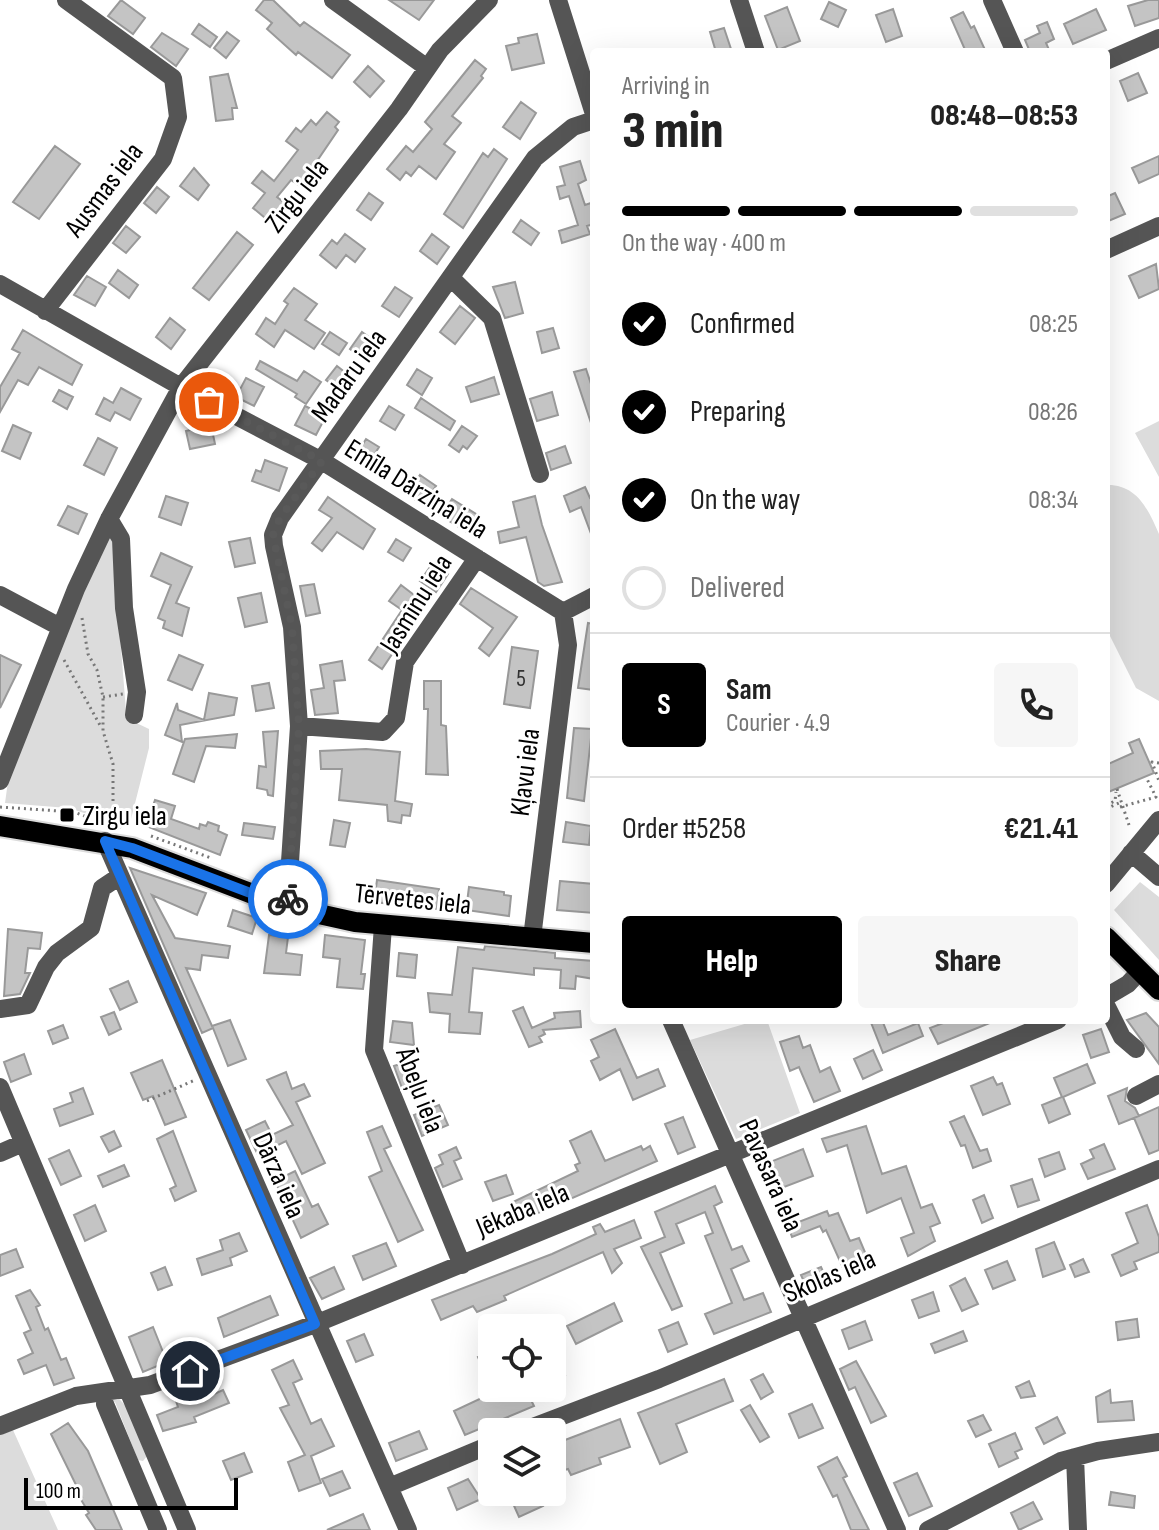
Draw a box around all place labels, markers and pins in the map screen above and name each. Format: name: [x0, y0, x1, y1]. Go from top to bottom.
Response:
pin: [175, 368, 243, 436]
place label: Zirgu iela: [83, 800, 167, 833]
marker: Zirgu iela: [58, 806, 76, 824]
pin: [156, 1337, 224, 1405]

